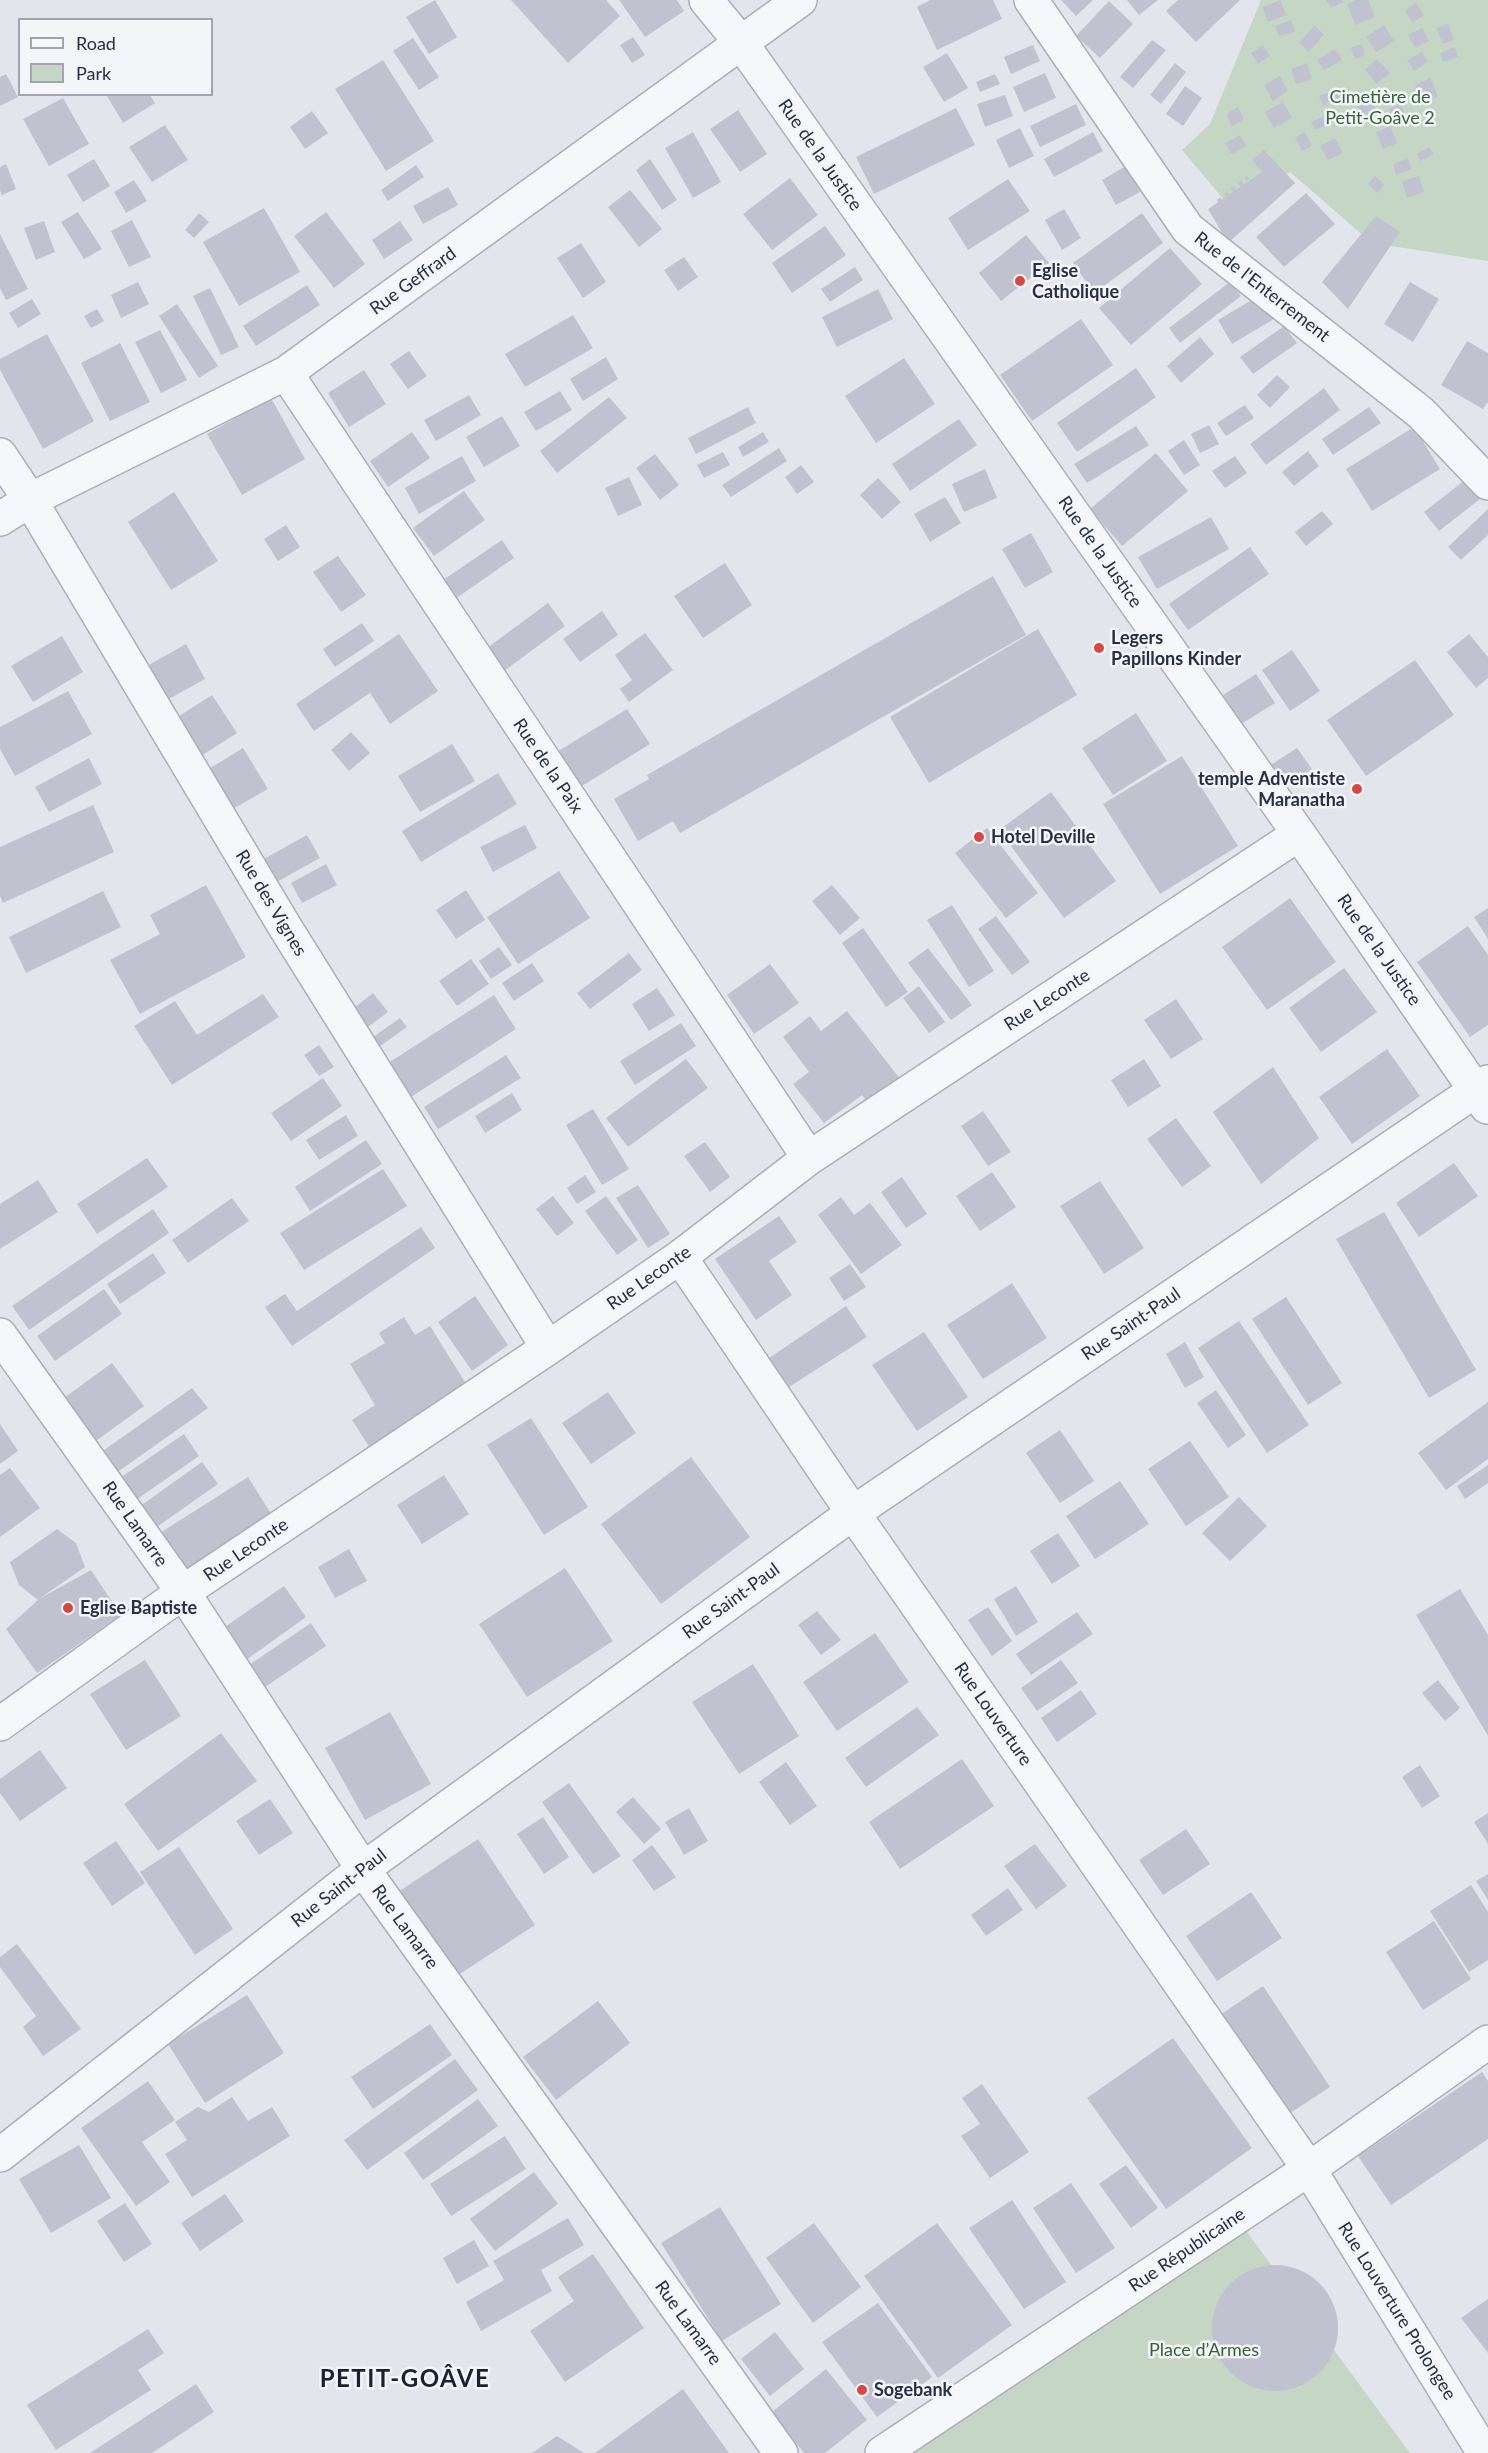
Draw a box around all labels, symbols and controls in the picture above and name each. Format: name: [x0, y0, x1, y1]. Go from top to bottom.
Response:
legend: [18, 18, 213, 96]
text: Road: [76, 32, 116, 54]
text: Park: [76, 62, 111, 84]
park label: Cimetière de Petit-Goâve 2: [1325, 86, 1435, 128]
street label: Rue de la Justice: [774, 95, 866, 215]
street label: Rue de l'Enterrement: [1190, 227, 1334, 347]
street label: Rue Geffrard: [366, 243, 460, 319]
place label: Eglise Catholique: [1032, 260, 1119, 302]
marker: Eglise Catholique: [1013, 274, 1027, 288]
street label: Rue de la Justice: [1054, 492, 1146, 612]
place label: Legers Papillons Kinder: [1111, 627, 1241, 670]
marker: Legers Papillons Kinder: [1092, 641, 1106, 655]
street label: Rue de la Paix: [508, 714, 588, 818]
place label: temple Adventiste Maranatha: [1198, 768, 1345, 810]
marker: temple Adventiste Maranatha: [1350, 782, 1364, 796]
place label: Hotel Deville: [991, 826, 1095, 848]
marker: Hotel Deville: [972, 830, 986, 844]
street label: Rue des Vignes: [231, 846, 311, 960]
street label: Rue de la Justice: [1333, 890, 1425, 1010]
street label: Rue Leconte: [1000, 964, 1094, 1036]
street label: Rue Leconte: [603, 1241, 695, 1315]
street label: Rue Saint-Paul: [1077, 1283, 1185, 1365]
street label: Rue Lamarre: [98, 1477, 172, 1571]
street label: Rue Leconte: [199, 1514, 293, 1586]
street label: Rue Saint-Paul: [678, 1559, 784, 1643]
place label: Eglise Baptiste: [80, 1597, 197, 1619]
marker: Eglise Baptiste: [61, 1601, 75, 1615]
street label: Rue Louverture: [949, 1658, 1037, 1770]
street label: Rue Saint-Paul: [287, 1844, 391, 1932]
street label: Rue Lamarre: [367, 1881, 443, 1973]
street label: Rue Républicaine: [1125, 2203, 1249, 2297]
street label: Rue Louverture Prolongee: [1333, 2218, 1461, 2404]
street label: Rue Lamarre: [650, 2277, 726, 2369]
park label: Place d’Armes: [1149, 2339, 1259, 2361]
district label: PETIT-GOÂVE: [320, 2365, 490, 2393]
place label: Sogebank: [874, 2379, 952, 2401]
marker: Sogebank: [855, 2383, 869, 2397]

